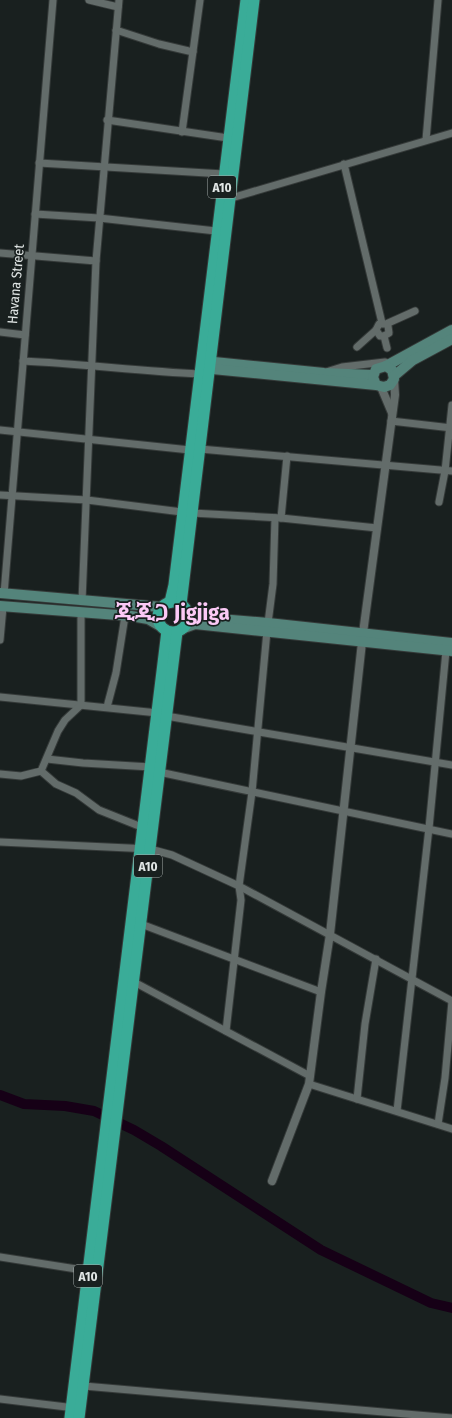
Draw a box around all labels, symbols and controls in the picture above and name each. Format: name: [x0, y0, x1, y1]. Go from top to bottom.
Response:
road number: A10: [208, 176, 236, 198]
street label: Havana Street: [4, 243, 28, 325]
district label: ጂጂጋ Jigjiga: [114, 599, 230, 626]
road number: A10: [134, 855, 162, 877]
road number: A10: [74, 1265, 102, 1287]

